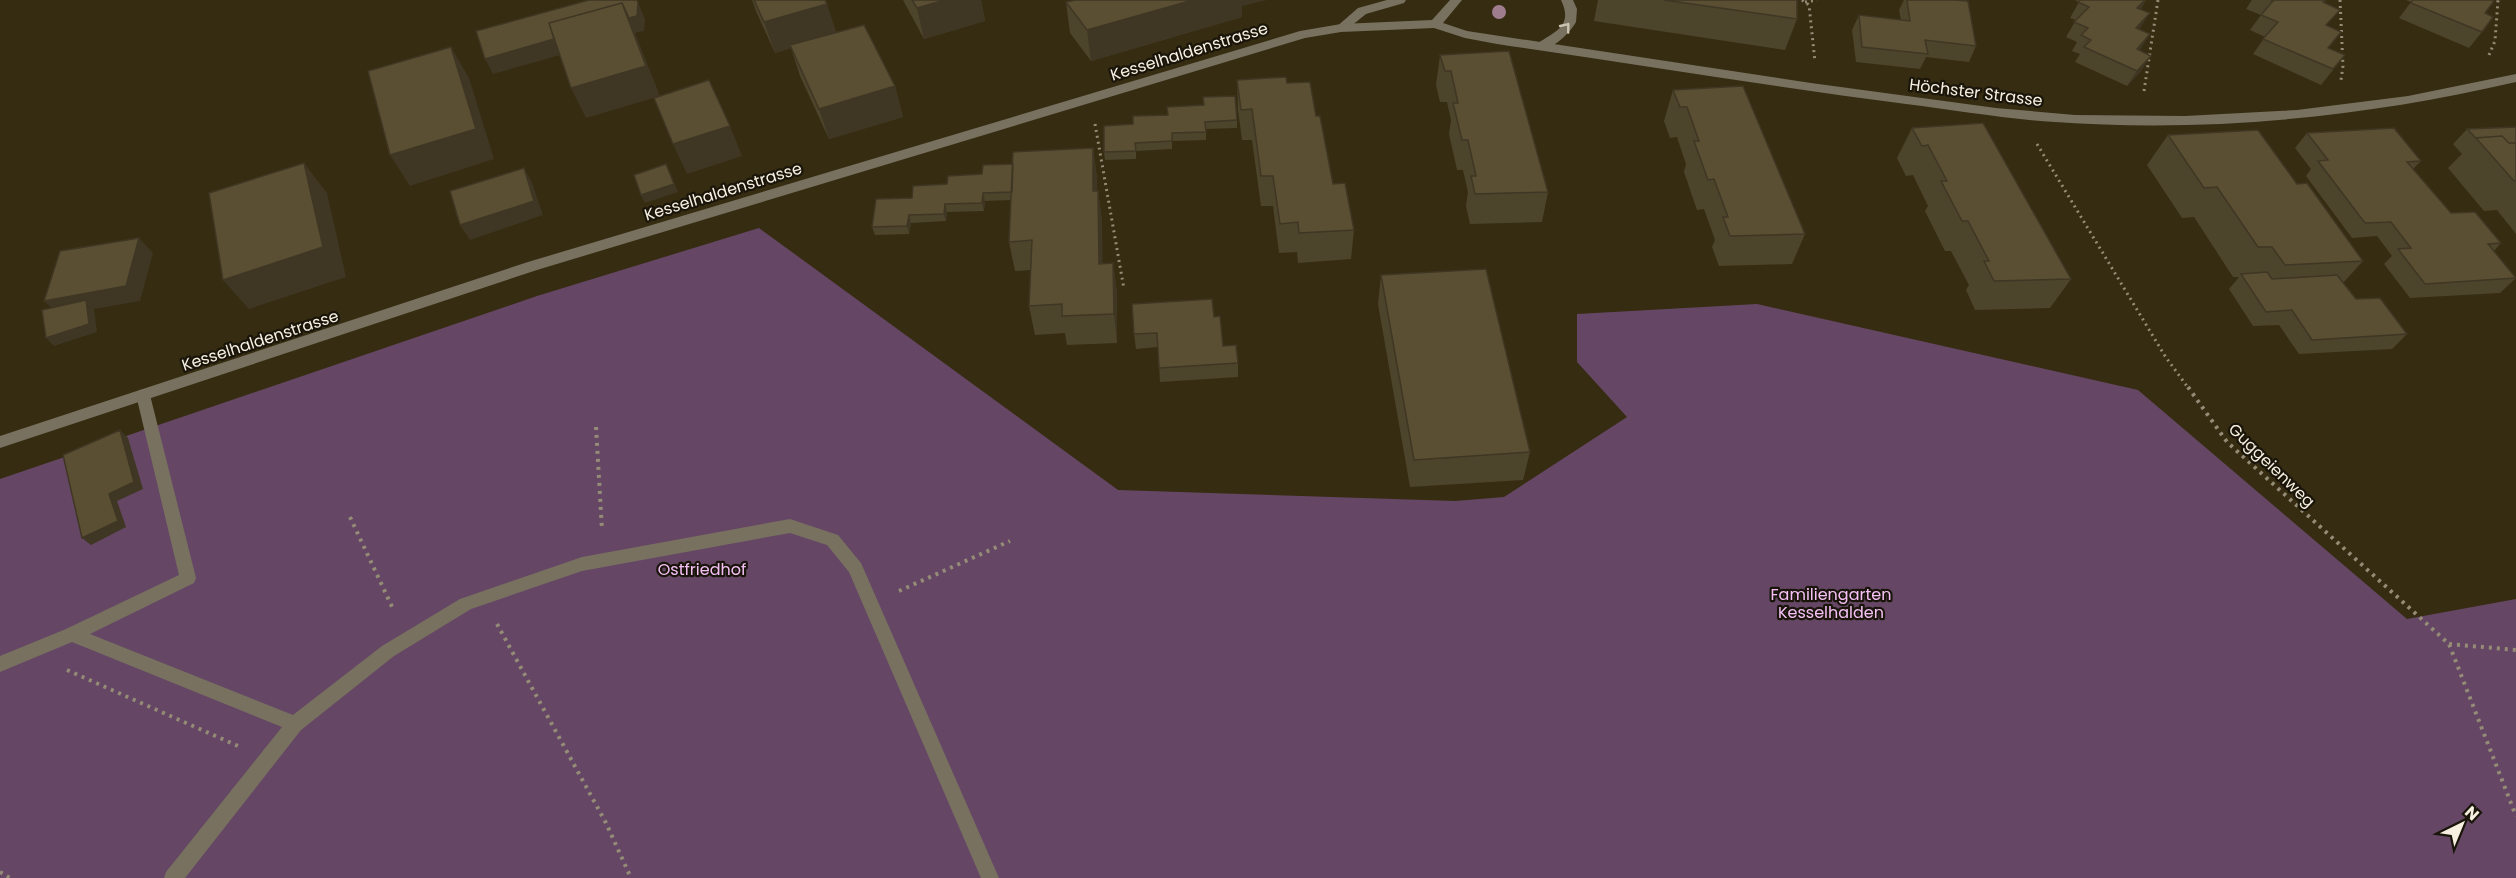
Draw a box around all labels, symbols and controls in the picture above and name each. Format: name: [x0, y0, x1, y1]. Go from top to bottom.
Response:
street label: Kesselhaldenstrasse: [1108, 17, 1271, 86]
one-way arrow: [1558, 23, 1569, 34]
street label: Höchster Strasse: [1908, 73, 2044, 112]
street label: Kesselhaldenstrasse: [642, 157, 805, 226]
street label: Kesselhaldenstrasse: [179, 304, 342, 377]
street label: Guggeienweg: [2223, 418, 2320, 513]
park label: Ostfriedhof: [658, 558, 746, 581]
park label: Familiengarten Kesselhalden: [1771, 583, 1891, 624]
north arrow: [2432, 794, 2492, 854]
text: N: [2460, 801, 2484, 826]

